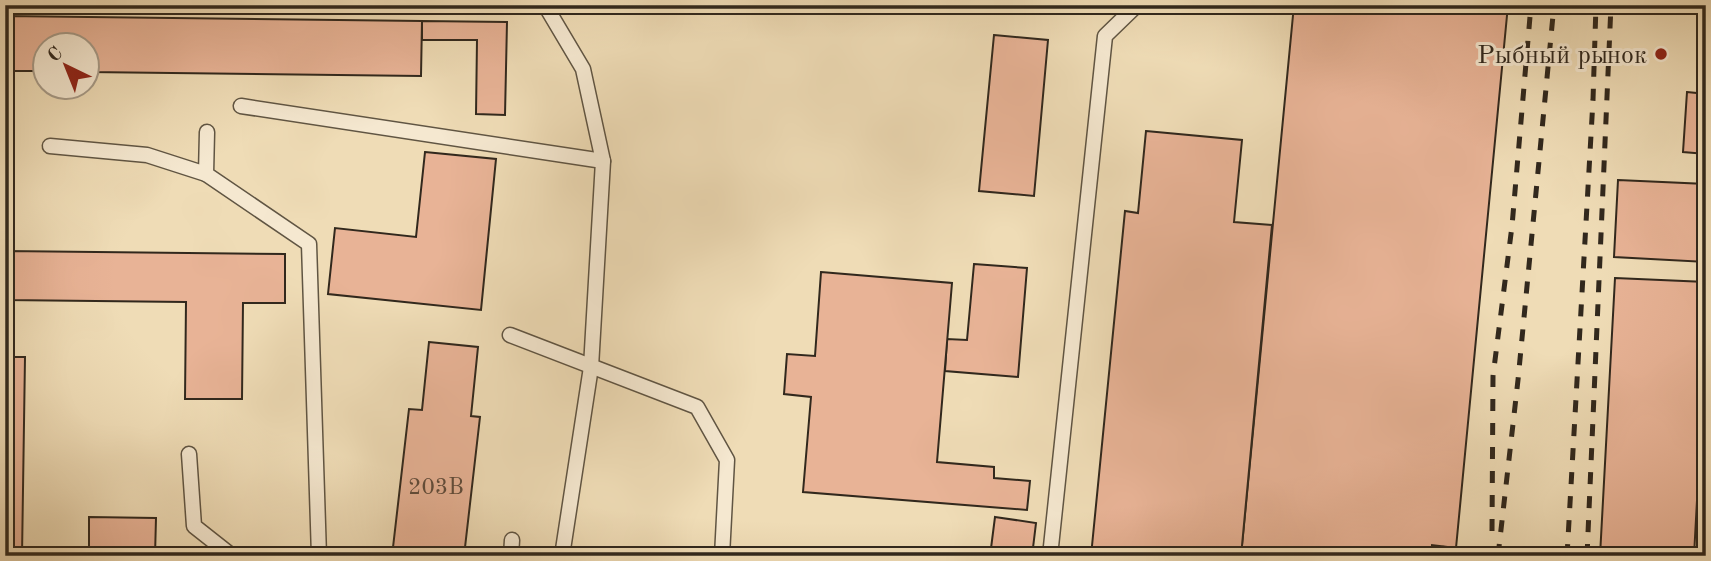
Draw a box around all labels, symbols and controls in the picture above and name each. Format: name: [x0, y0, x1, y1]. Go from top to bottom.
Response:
north arrow: [32, 32, 102, 102]
place label: Рыбный рынок: [1477, 43, 1647, 69]
text: С: [45, 44, 67, 67]
marker: Рыбный рынок: [1653, 46, 1669, 62]
house number: 203В: [408, 476, 464, 499]

